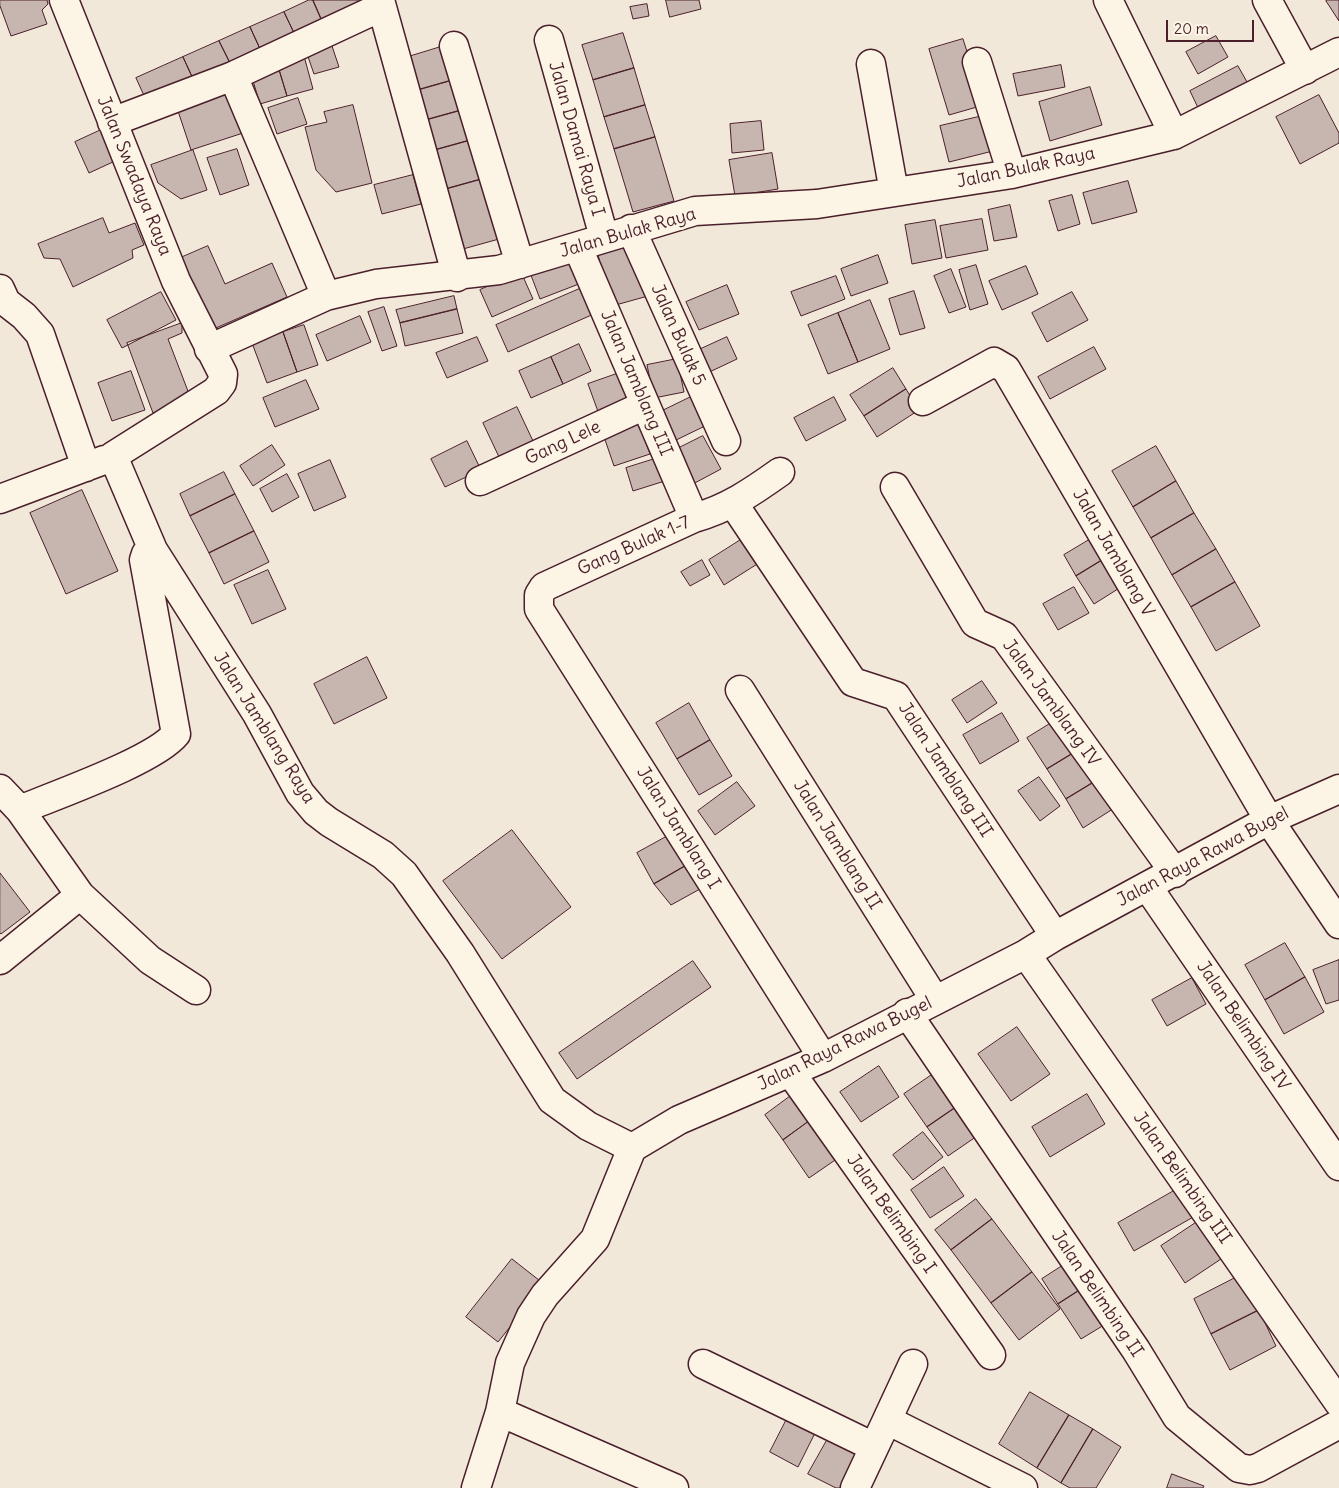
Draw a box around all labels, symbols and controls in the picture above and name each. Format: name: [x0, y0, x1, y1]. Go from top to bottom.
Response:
scale bar: [1169, 10, 1256, 42]
text: 20 m: [1174, 19, 1209, 38]
street label: Jalan Damai Raya I: [544, 59, 608, 219]
street label: Jalan Swadaya Raya: [92, 93, 176, 259]
street label: Jalan Bulak Raya: [955, 143, 1097, 193]
street label: Jalan Bulak Raya: [557, 203, 699, 263]
street label: Jalan Bulak 5: [646, 281, 710, 389]
street label: Jalan Jamblang III: [596, 307, 676, 459]
street label: Gang Lele: [522, 416, 604, 470]
street label: Jalan Jamblang V: [1068, 485, 1158, 621]
street label: Gang Bulak 1-7: [574, 512, 694, 580]
street label: Jalan Jamblang IV: [998, 635, 1104, 771]
street label: Jalan Jamblang Raya: [209, 648, 319, 808]
street label: Jalan Jamblang III: [893, 699, 997, 841]
street label: Jalan Jamblang I: [632, 763, 724, 893]
street label: Jalan Jamblang II: [789, 776, 885, 914]
street label: Jalan Raya Rawa Bugel: [1114, 803, 1292, 911]
street label: Jalan Belimbing IV: [1192, 957, 1294, 1095]
street label: Jalan Raya Rawa Bugel: [754, 992, 936, 1096]
street label: Jalan Belimbing III: [1128, 1108, 1236, 1248]
street label: Jalan Belimbing I: [842, 1150, 940, 1278]
street label: Jalan Belimbing II: [1047, 1227, 1147, 1361]

